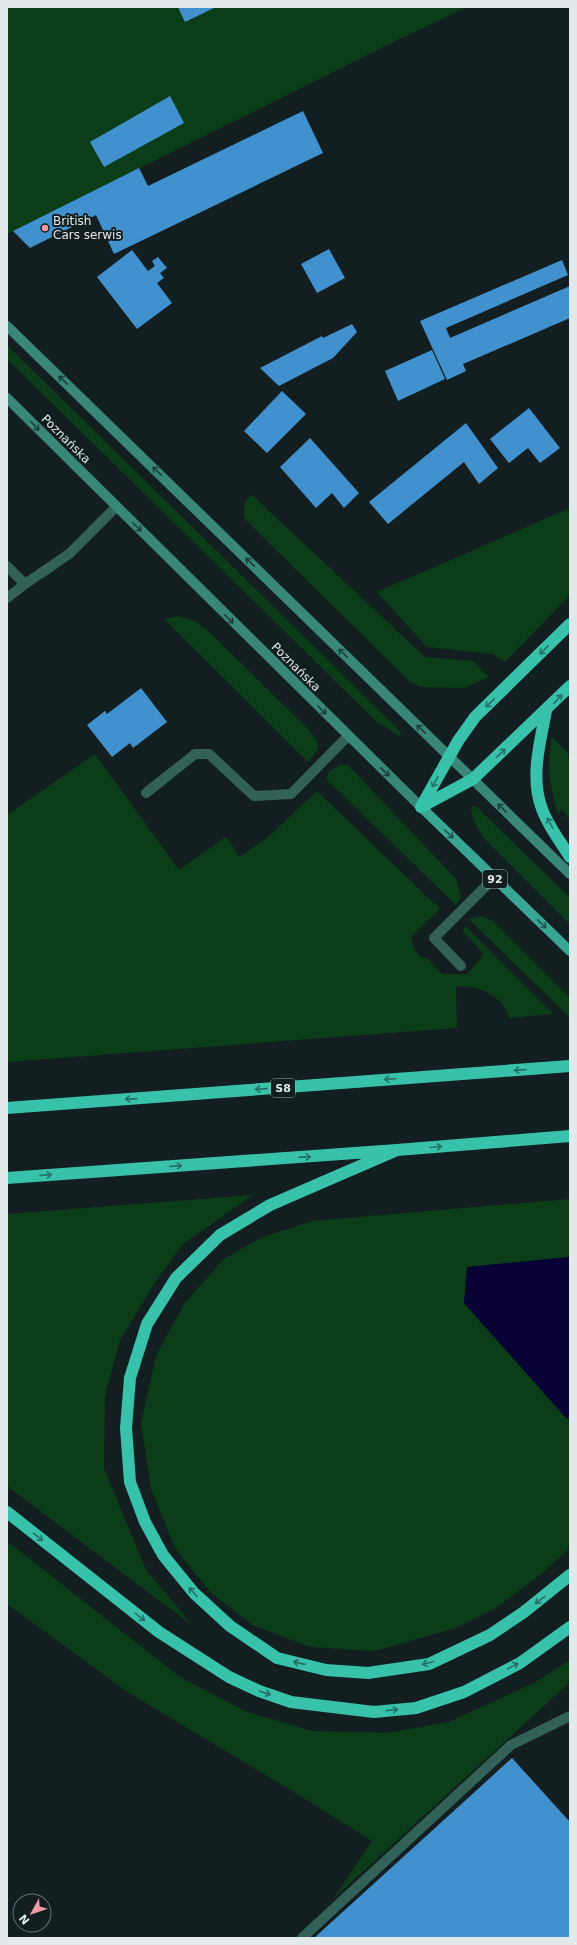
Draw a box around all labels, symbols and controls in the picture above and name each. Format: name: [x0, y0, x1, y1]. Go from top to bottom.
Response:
place label: British Cars serwis: [53, 214, 122, 242]
marker: British Cars serwis: [40, 223, 50, 233]
one-way arrow: [58, 376, 68, 385]
street label: Poznańska: [39, 412, 93, 466]
one-way arrow: [30, 421, 40, 431]
one-way arrow: [152, 466, 162, 476]
one-way arrow: [132, 523, 142, 532]
one-way arrow: [245, 557, 255, 567]
one-way arrow: [224, 614, 234, 624]
street label: Poznańska: [269, 640, 323, 694]
one-way arrow: [539, 645, 549, 655]
one-way arrow: [338, 648, 348, 658]
one-way arrow: [553, 694, 563, 704]
one-way arrow: [485, 698, 495, 708]
one-way arrow: [317, 705, 327, 715]
one-way arrow: [416, 724, 426, 734]
one-way arrow: [496, 748, 506, 758]
one-way arrow: [380, 767, 390, 776]
one-way arrow: [431, 776, 438, 788]
one-way arrow: [497, 803, 507, 813]
one-way arrow: [545, 817, 553, 829]
one-way arrow: [444, 829, 454, 839]
road number: 92: [483, 870, 507, 888]
one-way arrow: [537, 920, 547, 929]
one-way arrow: [514, 1066, 527, 1073]
one-way arrow: [384, 1076, 397, 1083]
road number: S8: [271, 1079, 295, 1097]
one-way arrow: [255, 1086, 268, 1093]
one-way arrow: [125, 1095, 138, 1102]
one-way arrow: [429, 1143, 442, 1151]
one-way arrow: [298, 1153, 311, 1160]
one-way arrow: [169, 1162, 182, 1169]
one-way arrow: [39, 1171, 52, 1178]
one-way arrow: [32, 1532, 43, 1541]
one-way arrow: [188, 1587, 198, 1597]
one-way arrow: [535, 1596, 546, 1604]
one-way arrow: [134, 1612, 145, 1621]
one-way arrow: [293, 1659, 306, 1667]
one-way arrow: [421, 1660, 434, 1667]
one-way arrow: [507, 1662, 519, 1669]
one-way arrow: [258, 1690, 271, 1697]
one-way arrow: [385, 1707, 398, 1714]
north arrow: [12, 1893, 52, 1933]
text: N: [17, 1911, 33, 1927]

